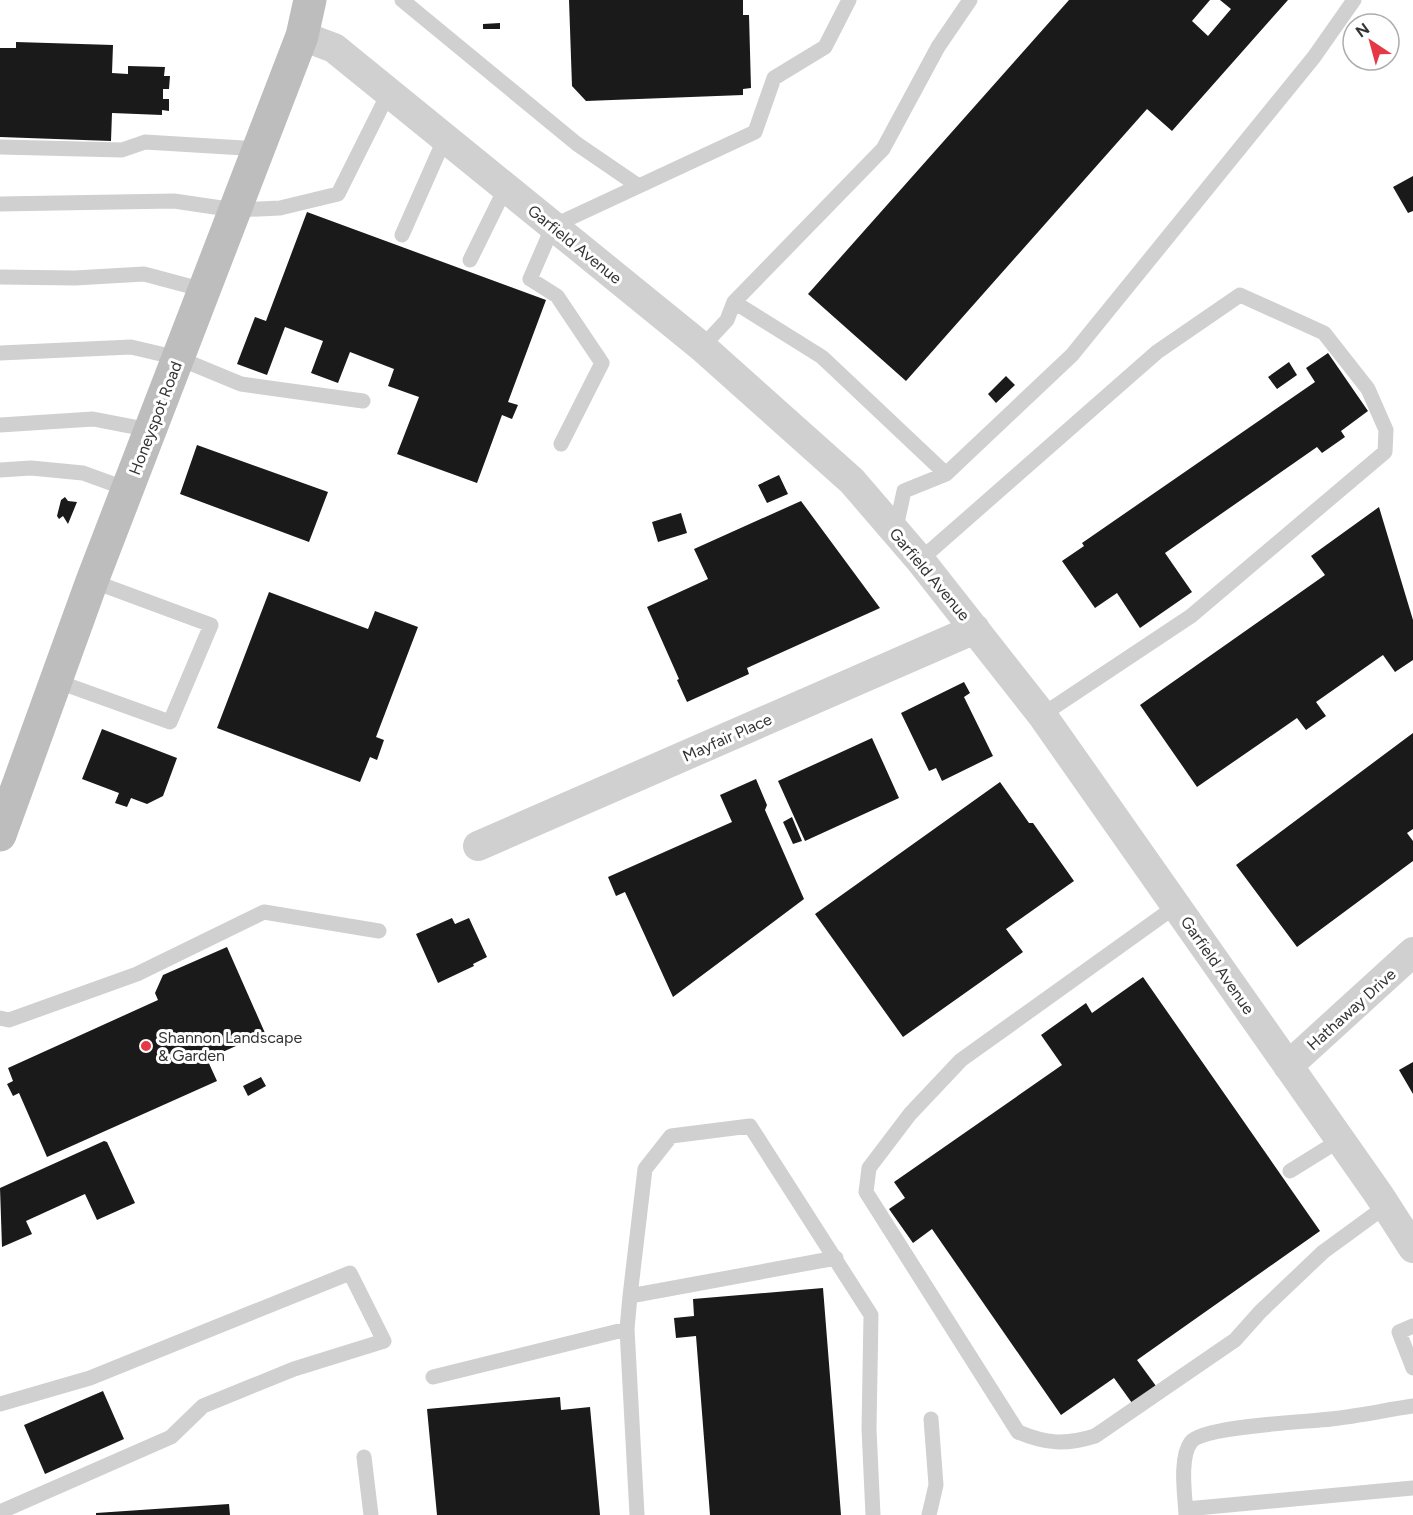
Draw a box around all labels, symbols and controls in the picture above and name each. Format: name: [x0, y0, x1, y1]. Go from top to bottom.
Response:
north arrow: [1341, 12, 1401, 72]
text: N: [1352, 19, 1373, 42]
street label: Garfield Avenue: [524, 201, 626, 288]
street label: Honeyspot Road: [125, 359, 186, 478]
street label: Garfield Avenue: [885, 524, 974, 625]
street label: Mayfair Place: [680, 709, 775, 766]
street label: Garfield Avenue: [1177, 913, 1259, 1018]
street label: Hathaway Drive: [1303, 964, 1400, 1054]
place label: Shannon Landscape & Garden: [158, 1028, 302, 1065]
marker: Shannon Landscape & Garden: [139, 1039, 153, 1053]

